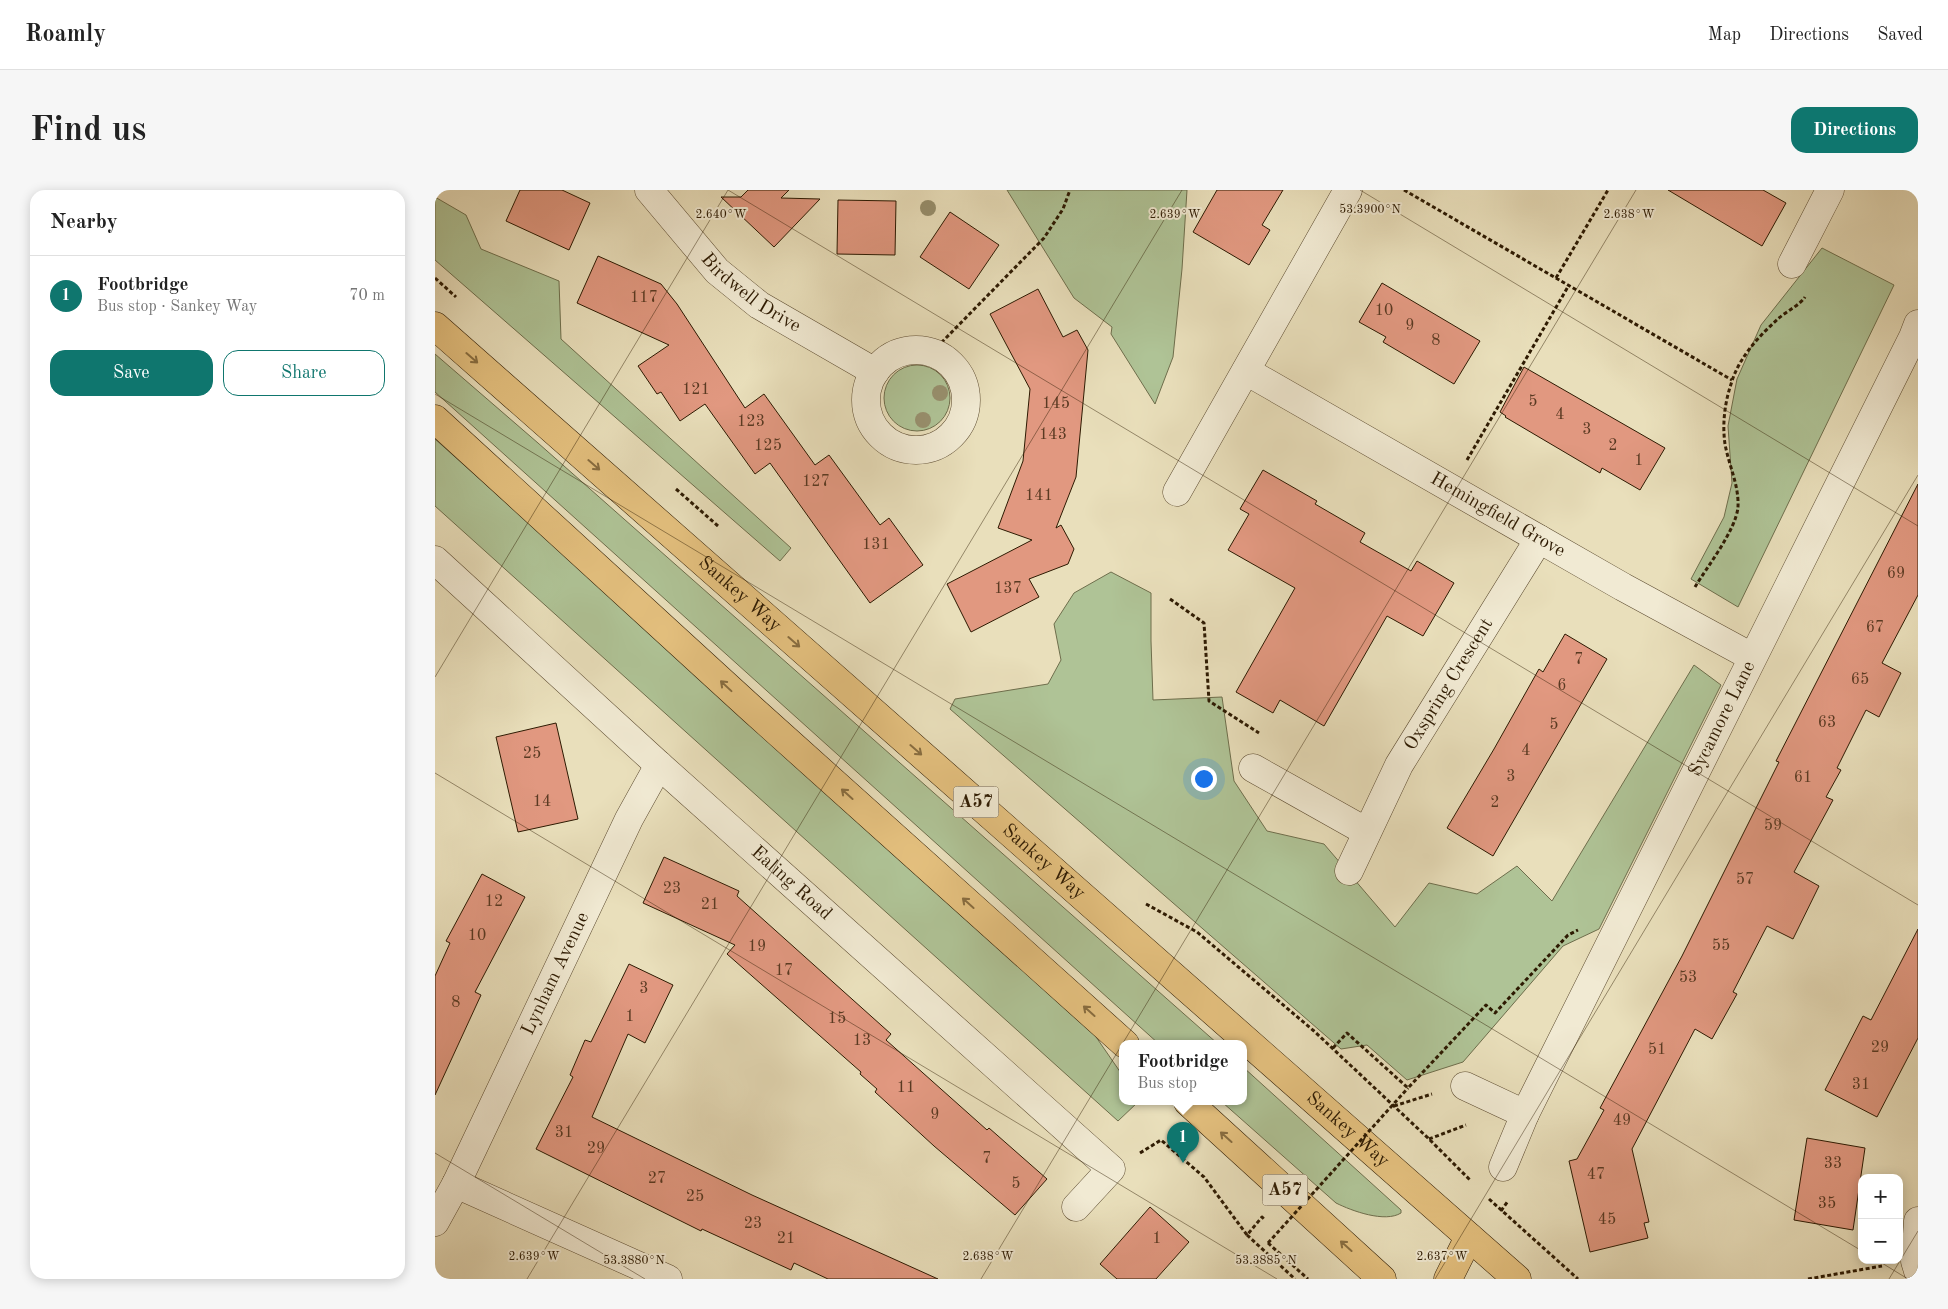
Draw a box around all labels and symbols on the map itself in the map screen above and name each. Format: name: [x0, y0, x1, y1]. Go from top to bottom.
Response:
text: 53.3900°N: [1339, 203, 1401, 216]
text: 2.640°W: [696, 209, 747, 221]
text: 2.639°W: [1150, 209, 1201, 221]
text: 2.638°W: [1604, 209, 1655, 221]
street label: Birdwell Drive: [697, 250, 804, 336]
house number: 117: [630, 290, 658, 306]
house number: 10: [1375, 303, 1393, 319]
house number: 9: [1405, 318, 1415, 334]
house number: 8: [1431, 333, 1441, 349]
one-way arrow: [465, 352, 478, 364]
house number: 121: [682, 382, 710, 398]
house number: 5: [1528, 394, 1538, 410]
house number: 145: [1042, 396, 1070, 412]
house number: 4: [1555, 407, 1565, 423]
house number: 123: [737, 414, 765, 430]
house number: 3: [1582, 422, 1592, 438]
house number: 143: [1039, 427, 1067, 443]
house number: 125: [754, 438, 782, 454]
house number: 2: [1608, 438, 1618, 454]
house number: 1: [1634, 453, 1644, 469]
one-way arrow: [587, 460, 600, 471]
street label: Hemingfield Grove: [1427, 469, 1568, 561]
house number: 127: [802, 474, 830, 490]
house number: 141: [1025, 488, 1053, 504]
house number: 131: [862, 537, 890, 553]
street label: Sankey Way: [695, 553, 785, 636]
house number: 69: [1887, 566, 1905, 582]
house number: 137: [994, 581, 1022, 597]
street label: Oxspring Crescent: [1401, 615, 1497, 754]
house number: 67: [1866, 620, 1884, 636]
one-way arrow: [788, 636, 801, 648]
house number: 7: [1574, 652, 1584, 668]
street label: Sycamore Lane: [1686, 658, 1759, 780]
house number: 65: [1851, 672, 1869, 688]
house number: 6: [1557, 678, 1567, 694]
one-way arrow: [720, 680, 733, 692]
house number: 63: [1818, 715, 1836, 731]
house number: 5: [1549, 717, 1559, 733]
house number: 4: [1521, 743, 1531, 759]
one-way arrow: [910, 744, 923, 755]
house number: 25: [523, 746, 541, 762]
your location: [1191, 766, 1217, 792]
house number: 3: [1506, 769, 1516, 785]
house number: 61: [1794, 770, 1812, 786]
road number: A57: [953, 786, 999, 818]
one-way arrow: [841, 788, 854, 800]
house number: 14: [533, 794, 551, 810]
house number: 2: [1490, 795, 1500, 811]
house number: 59: [1764, 818, 1782, 834]
street label: Sankey Way: [999, 821, 1089, 903]
street label: Ealing Road: [747, 842, 835, 924]
house number: 57: [1736, 872, 1754, 888]
house number: 23: [663, 881, 681, 897]
house number: 12: [485, 894, 503, 910]
house number: 21: [701, 897, 719, 913]
one-way arrow: [962, 897, 975, 909]
street label: Lynham Avenue: [518, 909, 593, 1038]
house number: 10: [468, 928, 486, 944]
house number: 55: [1712, 938, 1730, 954]
house number: 19: [748, 939, 766, 955]
house number: 17: [775, 963, 793, 979]
house number: 53: [1679, 970, 1697, 986]
house number: 3: [639, 981, 649, 997]
house number: 8: [451, 995, 461, 1011]
one-way arrow: [1083, 1005, 1096, 1017]
house number: 1: [625, 1009, 635, 1025]
house number: 15: [828, 1011, 846, 1027]
house number: 13: [853, 1033, 871, 1049]
house number: 29: [1871, 1040, 1889, 1056]
house number: 51: [1648, 1042, 1666, 1058]
house number: 31: [1852, 1077, 1870, 1093]
house number: 11: [897, 1080, 915, 1096]
street label: Sankey Way: [1302, 1088, 1393, 1171]
house number: 9: [930, 1107, 940, 1123]
house number: 49: [1613, 1113, 1631, 1129]
pin: 1: [1167, 1122, 1199, 1163]
house number: 31: [555, 1125, 573, 1141]
one-way arrow: [1220, 1131, 1233, 1142]
house number: 29: [587, 1141, 605, 1157]
house number: 7: [982, 1151, 992, 1167]
house number: 33: [1824, 1156, 1842, 1172]
house number: 47: [1587, 1167, 1605, 1183]
house number: 27: [648, 1171, 666, 1187]
road number: A57: [1263, 1174, 1307, 1206]
house number: 5: [1011, 1176, 1021, 1192]
house number: 25: [686, 1189, 704, 1205]
house number: 35: [1818, 1196, 1836, 1212]
house number: 45: [1598, 1212, 1616, 1228]
house number: 23: [744, 1216, 762, 1232]
house number: 21: [777, 1231, 795, 1247]
house number: 1: [1152, 1231, 1162, 1247]
one-way arrow: [1340, 1240, 1353, 1252]
text: 2.639°W: [509, 1251, 560, 1263]
text: 2.638°W: [963, 1251, 1014, 1263]
text: 2.637°W: [1417, 1251, 1468, 1263]
text: 53.3880°N: [603, 1254, 665, 1267]
text: 53.3885°N: [1235, 1254, 1297, 1267]

